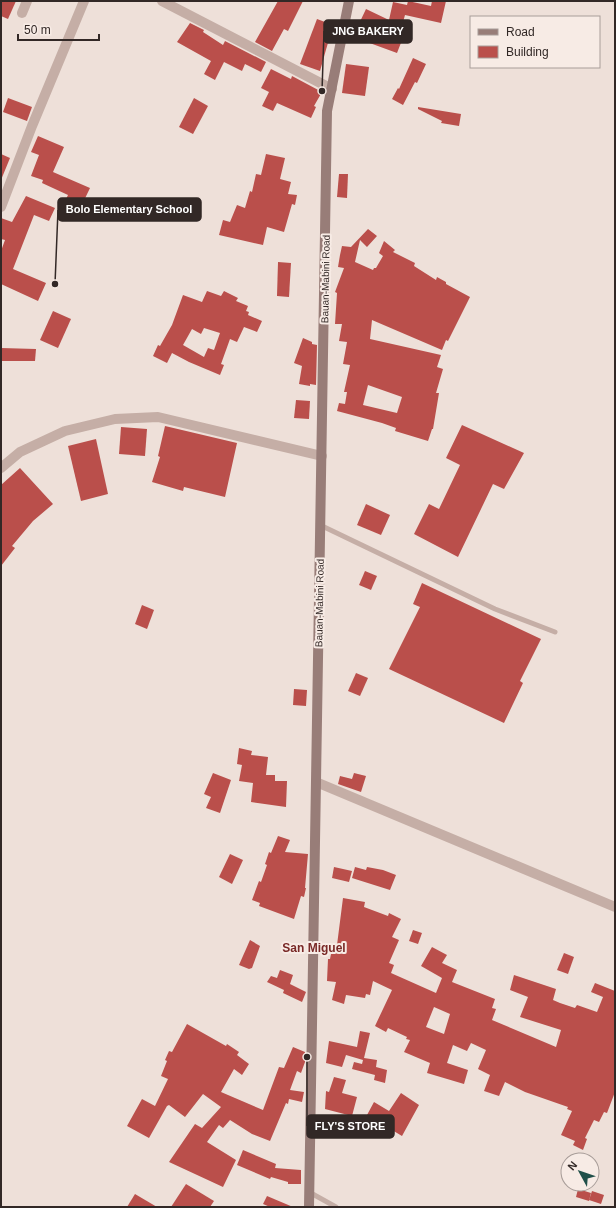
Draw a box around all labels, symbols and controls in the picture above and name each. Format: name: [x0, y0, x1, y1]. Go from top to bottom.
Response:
scale bar: [18, 16, 99, 42]
legend: [470, 16, 600, 68]
callout: JNG BAKERY: [324, 20, 412, 43]
text: 50 m: [24, 23, 51, 37]
text: JNG BAKERY: [332, 25, 405, 37]
text: Road: [506, 25, 535, 39]
text: Building: [506, 45, 549, 59]
callout: Bolo Elementary School: [58, 198, 201, 221]
text: Bolo Elementary School: [66, 203, 192, 215]
street label: Bauan-Mabini Road: [319, 235, 332, 323]
street label: Bauan-Mabini Road: [313, 559, 326, 647]
district label: San Miguel: [282, 941, 346, 955]
callout: FLY'S STORE: [307, 1115, 394, 1138]
text: FLY'S STORE: [315, 1120, 385, 1132]
north arrow: [560, 1152, 600, 1192]
text: N: [565, 1159, 580, 1172]

